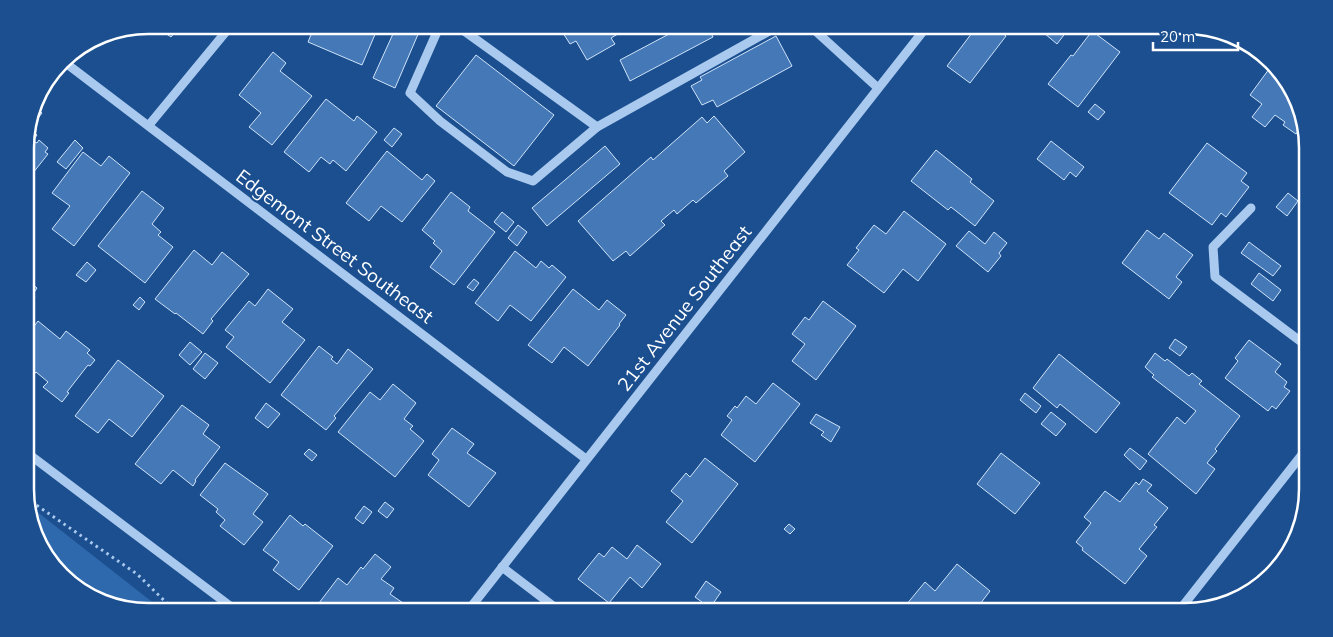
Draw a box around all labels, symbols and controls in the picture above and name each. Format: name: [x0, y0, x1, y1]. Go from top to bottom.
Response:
scale bar: [1153, 20, 1238, 52]
text: 20 m: [1160, 27, 1195, 46]
street label: Edgemont Street Southeast: [231, 164, 439, 328]
street label: 21st Avenue Southeast: [612, 220, 756, 396]

